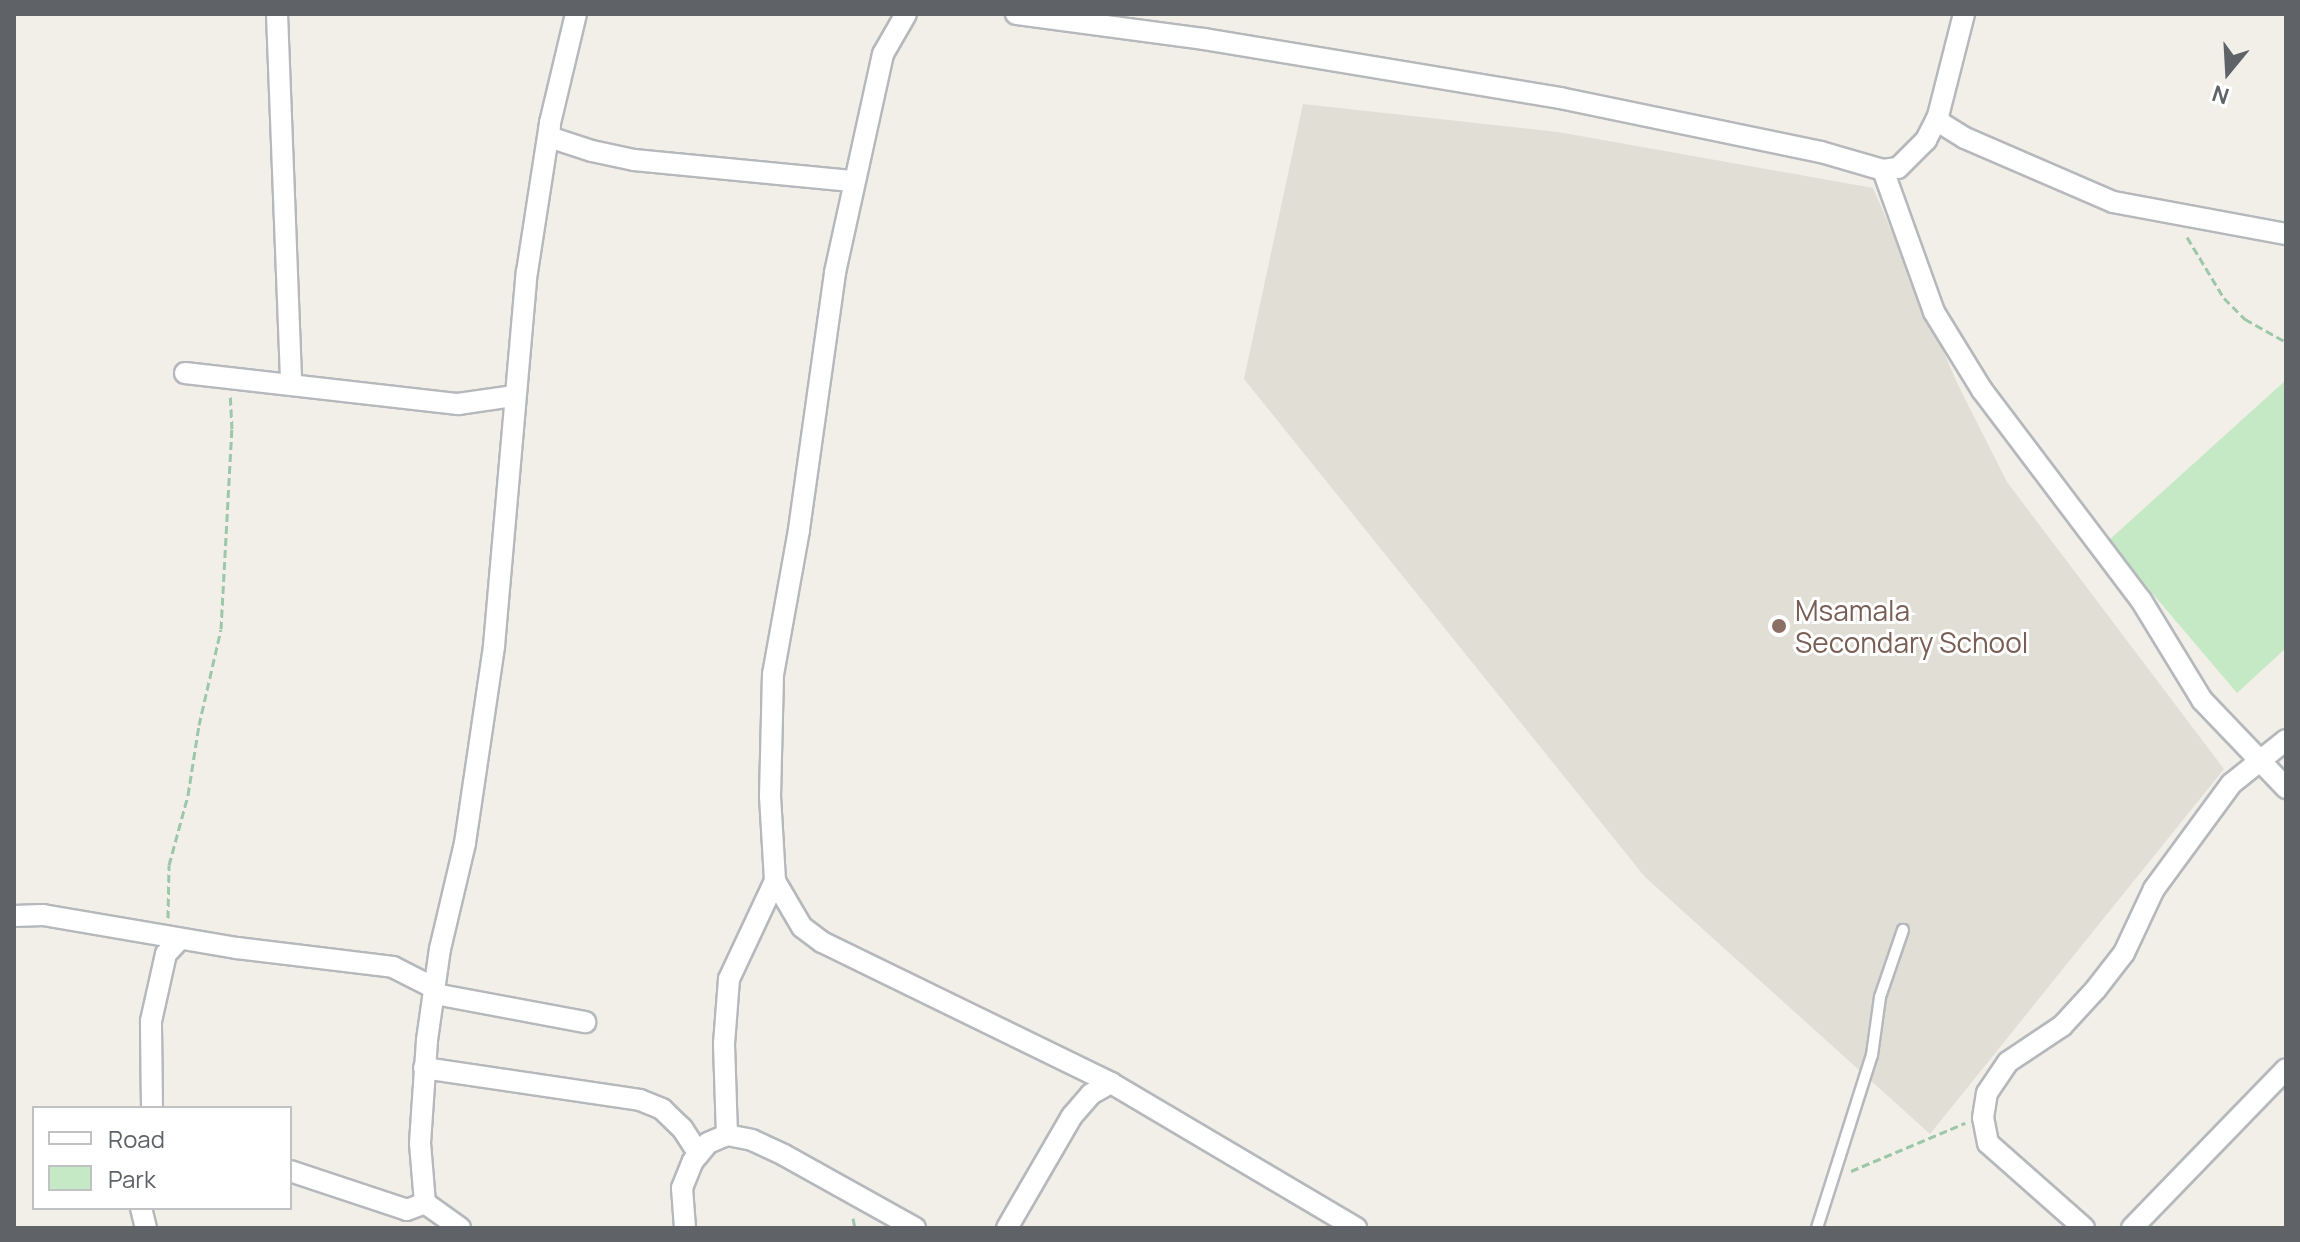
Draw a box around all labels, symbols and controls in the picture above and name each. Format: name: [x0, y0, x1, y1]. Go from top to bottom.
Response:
north arrow: [2188, 32, 2268, 112]
text: N: [2208, 78, 2233, 112]
place label: Msamala Secondary School: [1795, 593, 2028, 659]
marker: Msamala Secondary School: [1770, 617, 1788, 635]
legend: [32, 1106, 292, 1210]
text: Road: [108, 1122, 165, 1155]
text: Park: [108, 1162, 156, 1195]

